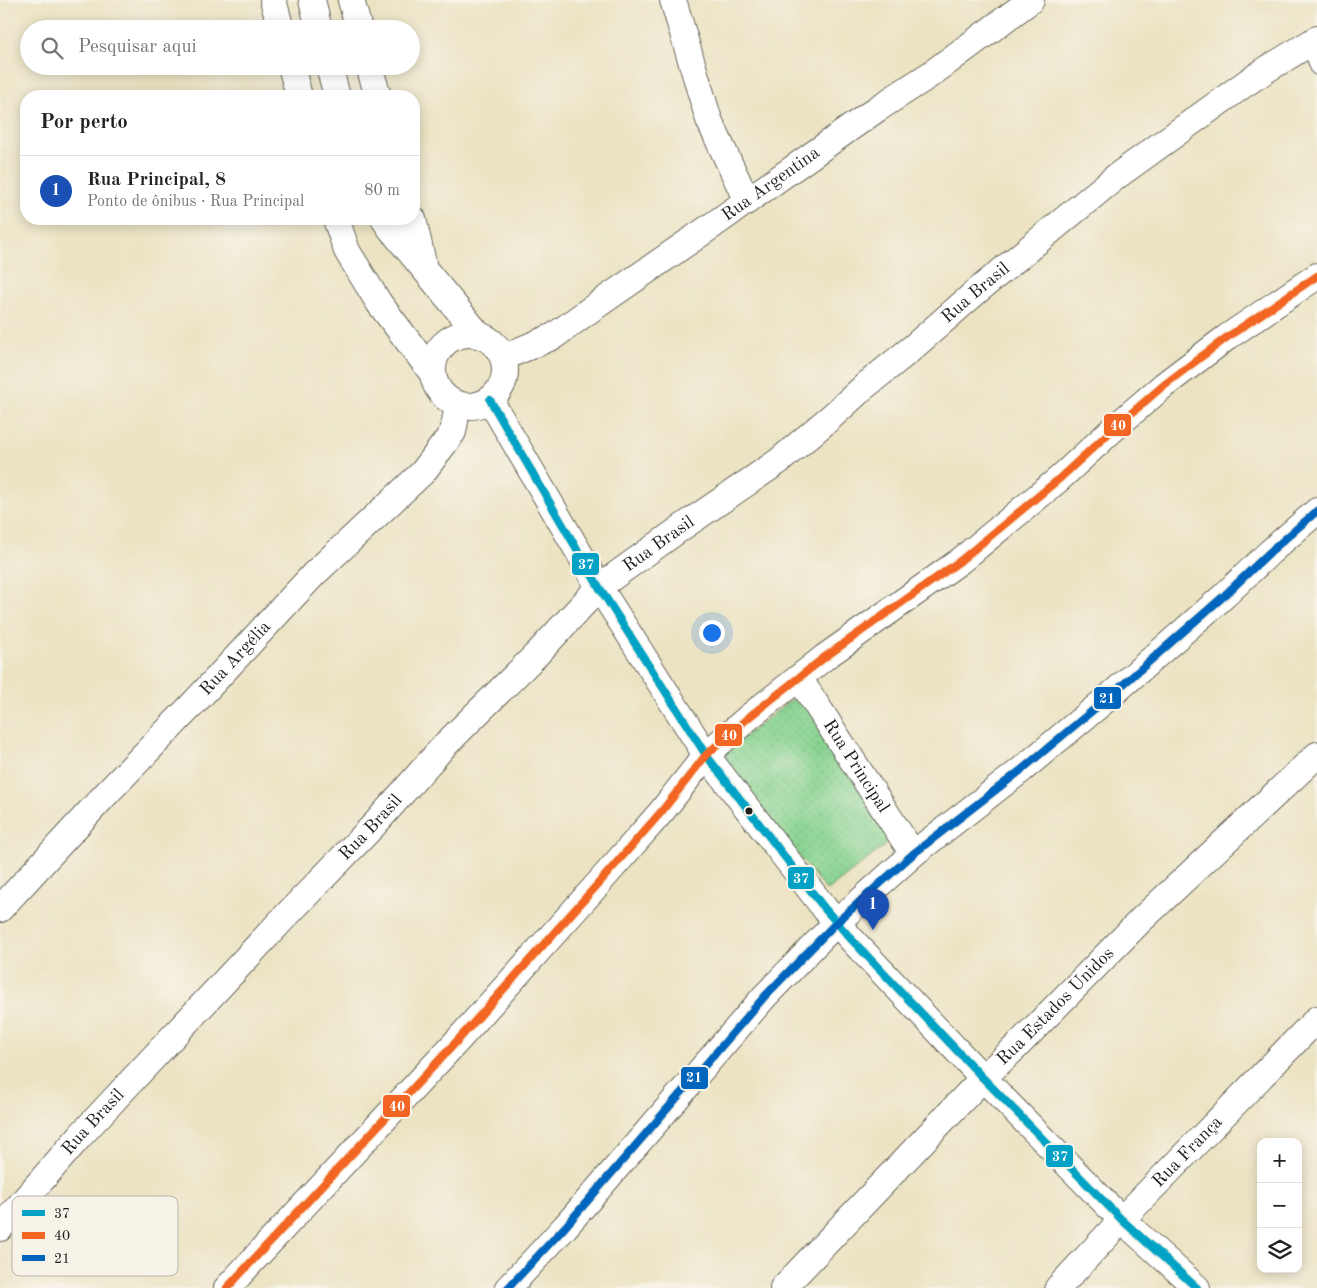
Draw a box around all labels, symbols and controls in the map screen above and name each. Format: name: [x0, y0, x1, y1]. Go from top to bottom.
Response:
search box: [20, 20, 420, 75]
icon: search: [38, 34, 66, 62]
text: Pesquisar aqui: [78, 38, 197, 57]
text: Por perto: [40, 112, 128, 133]
street label: Rua Argentina: [719, 143, 823, 225]
text: Rua Principal, 8: [87, 171, 226, 190]
text: 1: [51, 183, 61, 199]
text: 80 m: [364, 183, 400, 199]
text: Ponto de ônibus · Rua Principal: [87, 194, 304, 210]
street label: Rua Brasil: [938, 259, 1013, 327]
line badge: 40: [1103, 413, 1132, 437]
text: 40: [1110, 419, 1126, 433]
street label: Rua Brasil: [620, 513, 698, 576]
line badge: 37: [571, 552, 600, 576]
text: 37: [578, 558, 594, 572]
street label: Rua Argélia: [197, 618, 274, 699]
your location: [699, 620, 725, 646]
line badge: 21: [1093, 686, 1122, 710]
text: 21: [1099, 692, 1115, 706]
street label: Rua Principal: [820, 717, 893, 816]
line badge: 40: [714, 723, 743, 747]
text: 40: [721, 729, 737, 743]
street label: Rua Brasil: [336, 791, 406, 864]
unlabelled marker: [744, 806, 754, 816]
line badge: 37: [787, 866, 815, 890]
text: 37: [793, 872, 809, 886]
pin: 1: [857, 889, 889, 930]
street label: Rua Estados Unidos: [994, 944, 1118, 1069]
line badge: 21: [680, 1066, 709, 1090]
text: 21: [686, 1071, 702, 1085]
street label: Rua Brasil: [59, 1086, 128, 1159]
line badge: 40: [382, 1094, 411, 1118]
text: 40: [389, 1100, 405, 1114]
street label: Rua França: [1149, 1113, 1226, 1191]
map controls: [1257, 1138, 1302, 1273]
button: +: [1257, 1138, 1302, 1183]
line badge: 37: [1045, 1144, 1074, 1168]
text: 37: [1052, 1150, 1068, 1164]
button: −: [1257, 1183, 1302, 1228]
legend: [12, 1196, 178, 1276]
text: 37: [54, 1207, 70, 1221]
button: layers: [1257, 1228, 1302, 1273]
text: 40: [54, 1229, 70, 1243]
text: 21: [54, 1252, 70, 1266]

